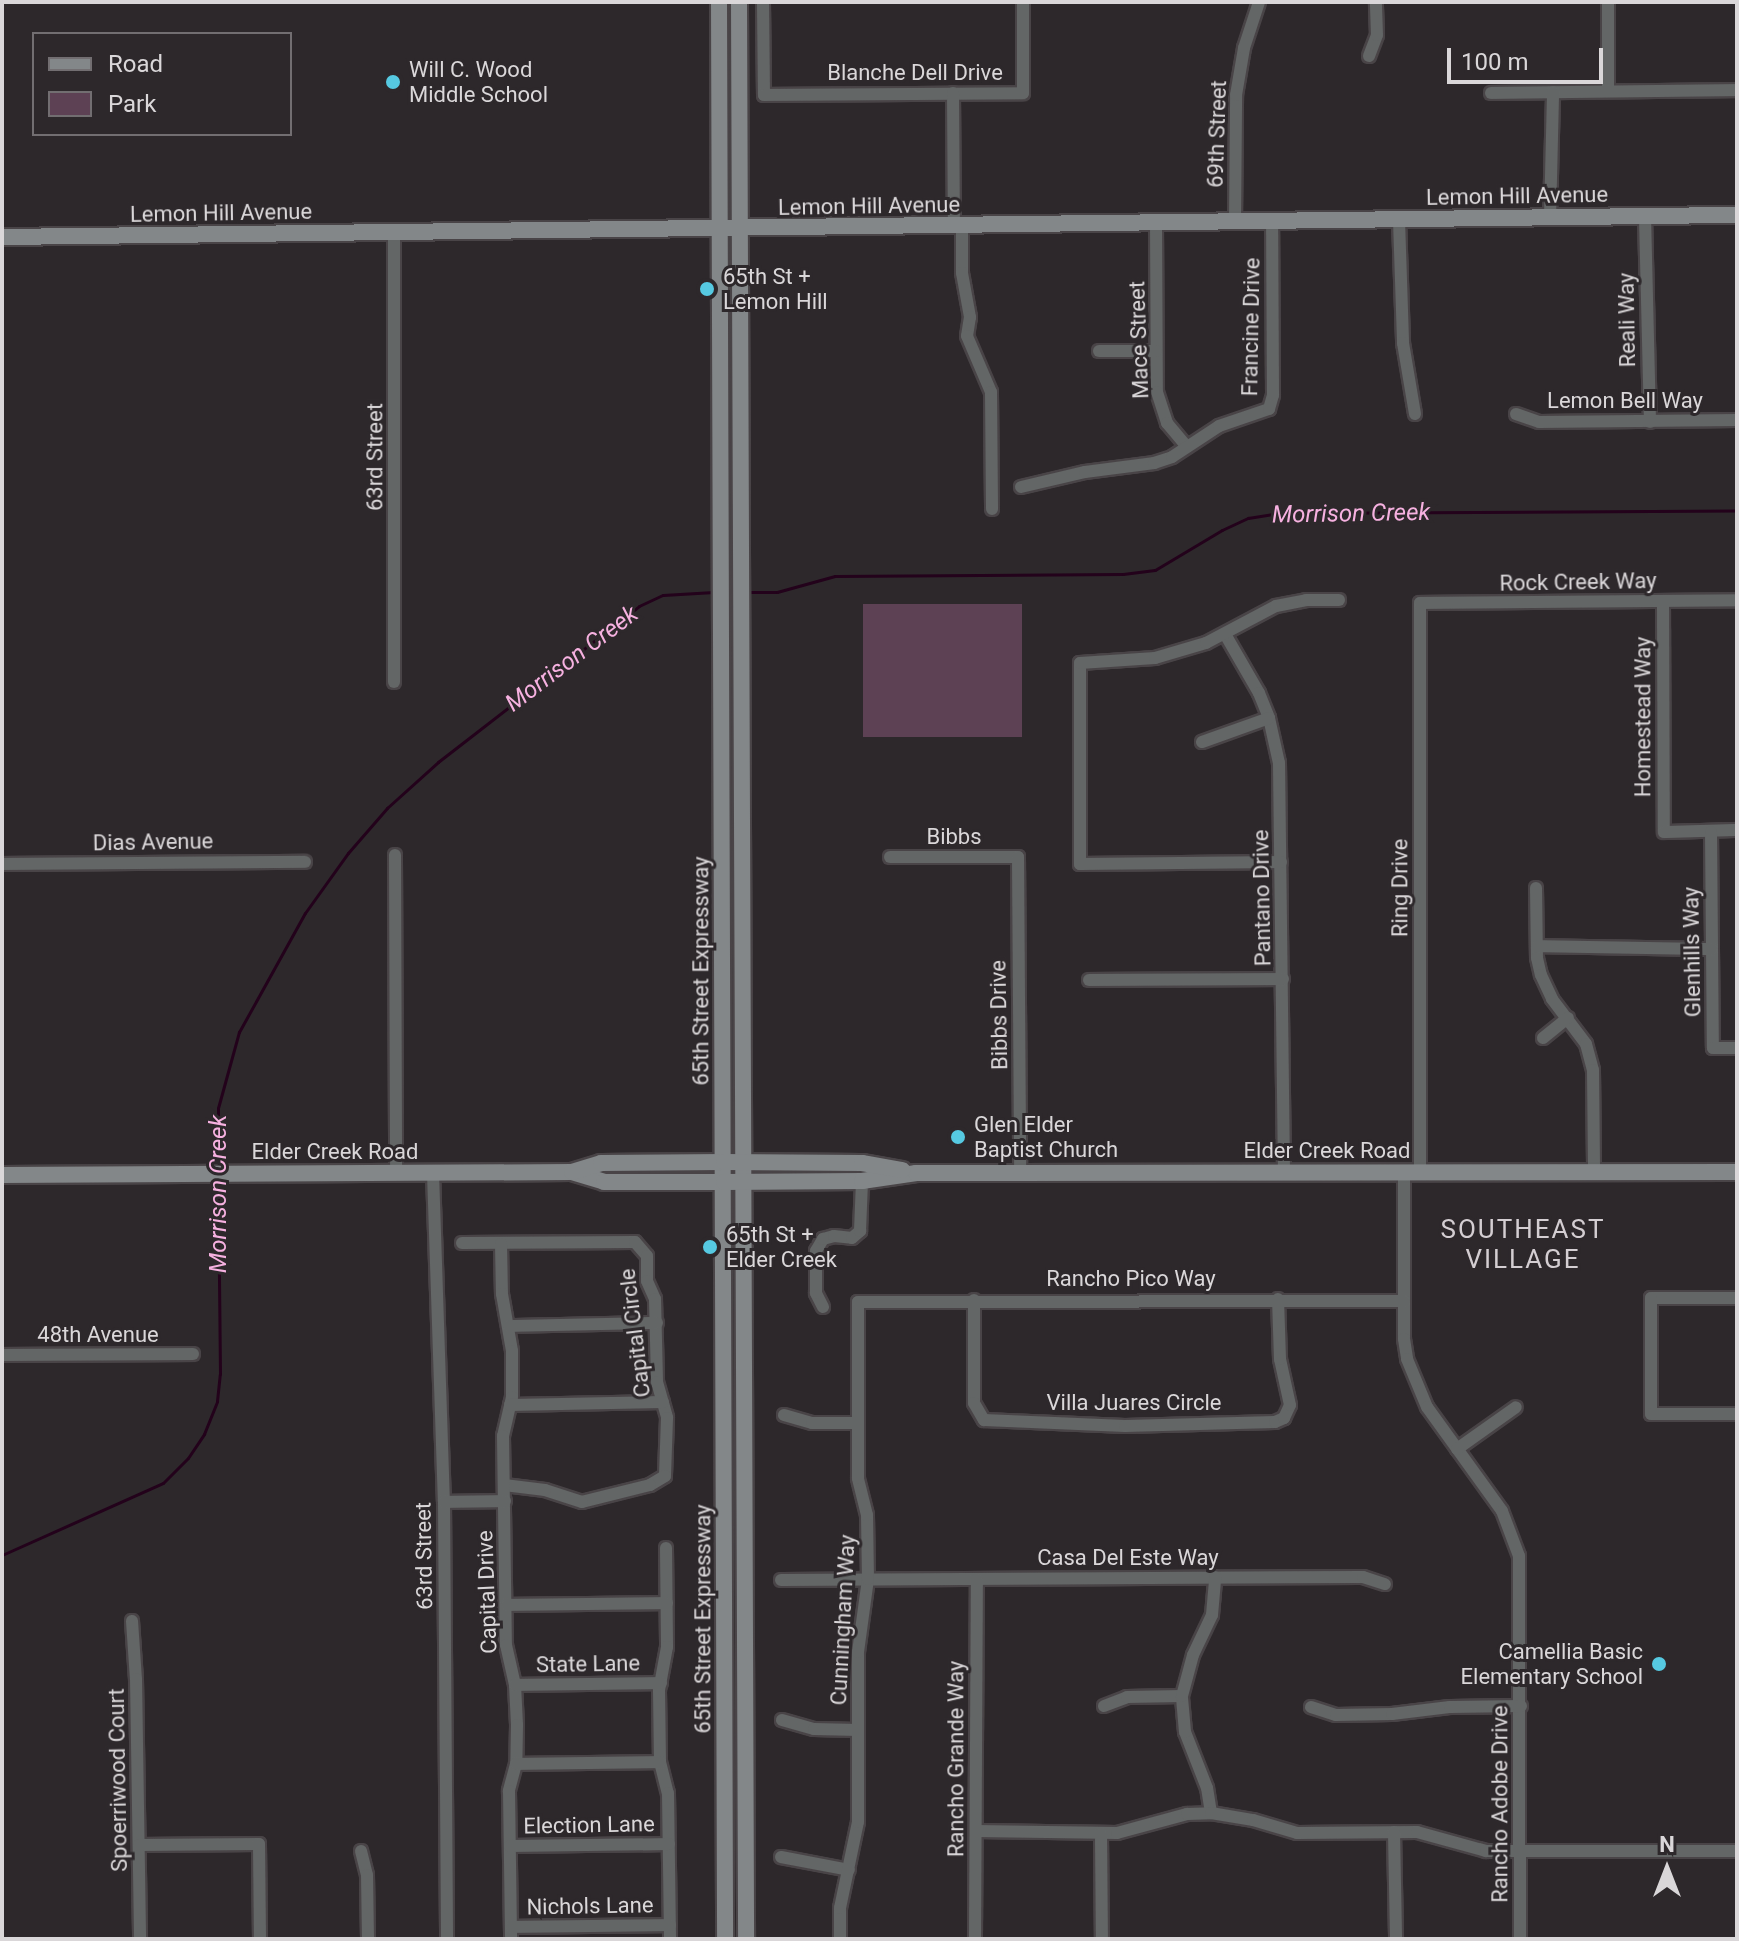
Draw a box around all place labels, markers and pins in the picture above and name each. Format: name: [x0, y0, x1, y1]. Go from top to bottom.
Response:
place label: Will C. Wood Middle School: [409, 56, 548, 108]
marker: Will C. Wood Middle School: [384, 73, 402, 91]
place label: 65th St + Lemon Hill: [723, 263, 828, 314]
marker: 65th St + Lemon Hill: [698, 280, 716, 298]
place label: Glen Elder Baptist Church: [974, 1111, 1118, 1162]
marker: Glen Elder Baptist Church: [949, 1128, 967, 1146]
place label: 65th St + Elder Creek: [726, 1221, 837, 1272]
marker: 65th St + Elder Creek: [701, 1238, 719, 1256]
place label: Camellia Basic Elementary School: [1461, 1638, 1643, 1690]
marker: Camellia Basic Elementary School: [1650, 1655, 1668, 1673]

